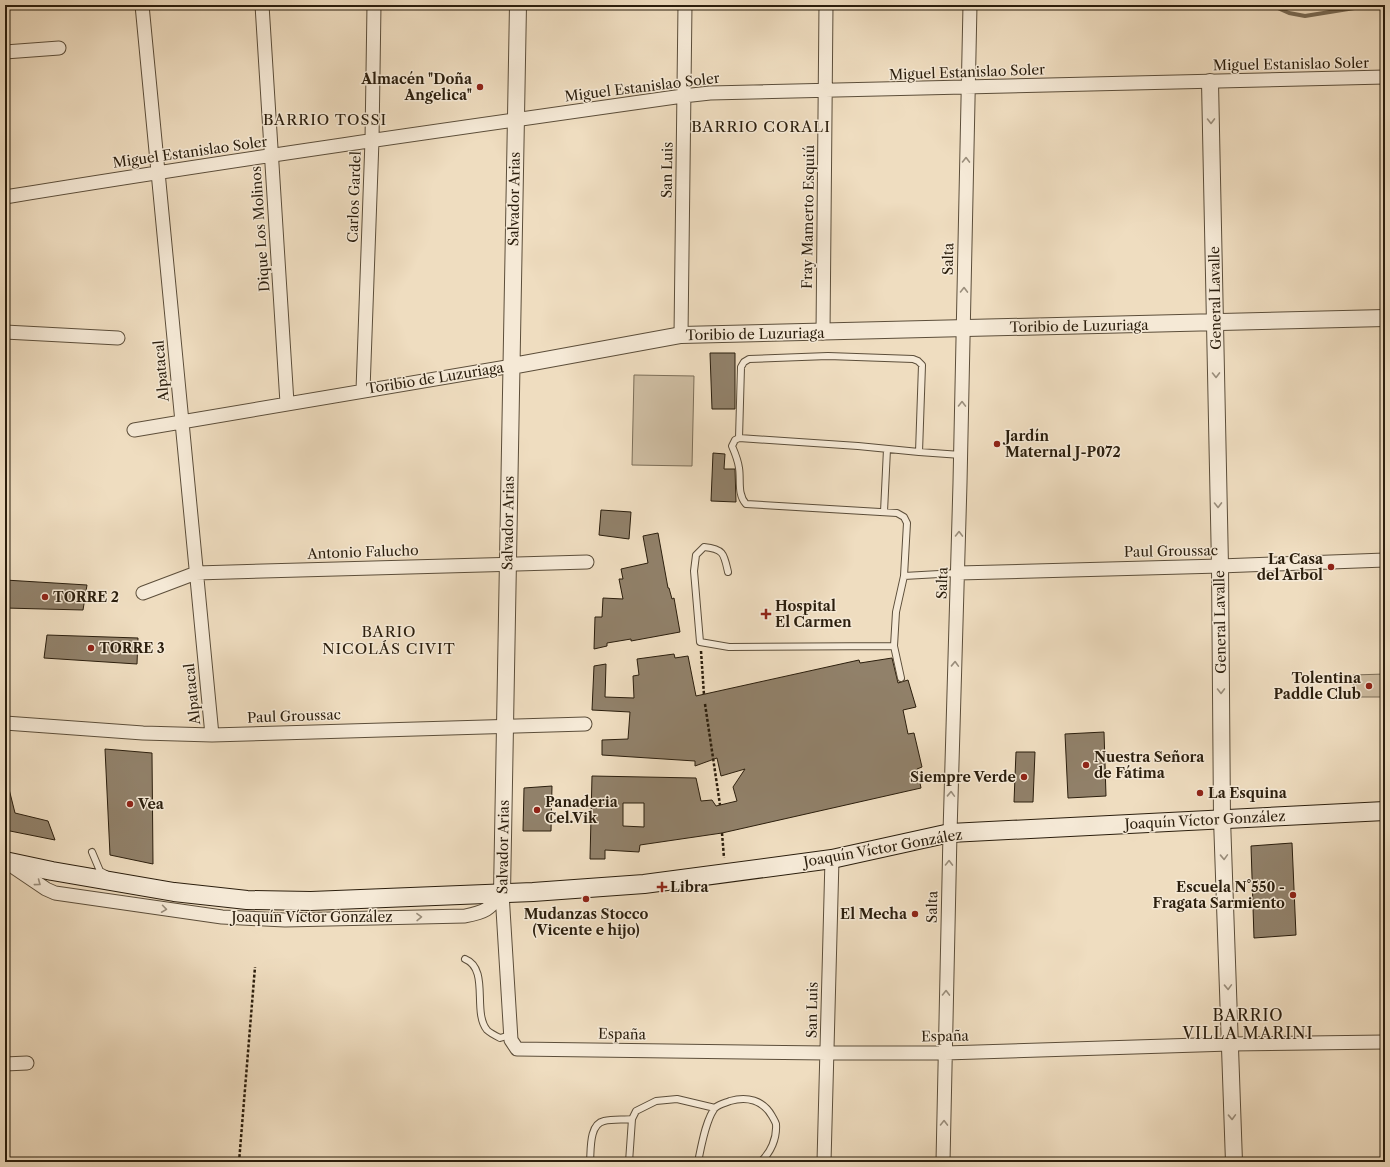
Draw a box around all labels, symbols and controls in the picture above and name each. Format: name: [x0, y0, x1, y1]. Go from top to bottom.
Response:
street label: Miguel Estanislao Soler: [1213, 54, 1369, 74]
street label: Miguel Estanislao Soler: [889, 60, 1045, 84]
street label: Miguel Estanislao Soler: [563, 69, 721, 105]
place label: Almacén "Doña Angelica": [360, 70, 473, 104]
marker: Almacén "Doña Angelica": [475, 82, 485, 92]
district label: BARRIO TOSSI: [263, 110, 387, 129]
district label: BARRIO CORALI: [691, 117, 831, 136]
one-way arrow: [1207, 118, 1215, 124]
street label: Miguel Estanislao Soler: [112, 132, 269, 172]
street label: San Luis: [658, 142, 676, 198]
street label: Fray Mamerto Esquiú: [798, 144, 818, 289]
street label: Carlos Gardel: [343, 151, 365, 243]
street label: Salvador Arias: [504, 152, 524, 246]
one-way arrow: [962, 157, 971, 163]
street label: Dique Los Molinos: [247, 165, 273, 293]
street label: Salta: [939, 242, 957, 275]
street label: General Lavalle: [1205, 246, 1225, 350]
one-way arrow: [960, 287, 968, 293]
street label: Toribio de Luzuriaga: [1009, 316, 1149, 336]
street label: Toribio de Luzuriaga: [685, 324, 825, 344]
street label: Alpatacal: [149, 339, 173, 404]
street label: Toribio de Luzuriaga: [365, 358, 506, 398]
one-way arrow: [1212, 372, 1220, 378]
one-way arrow: [958, 401, 966, 407]
place label: Jardín Maternal J-P072: [1002, 427, 1121, 461]
marker: Jardín Maternal J-P072: [992, 439, 1002, 449]
street label: Salvador Arias: [498, 476, 518, 570]
one-way arrow: [1214, 502, 1223, 508]
one-way arrow: [955, 531, 963, 537]
street label: Antonio Falucho: [306, 541, 419, 563]
street label: Paul Groussac: [1124, 541, 1218, 561]
place label: La Casa del Arbol: [1257, 550, 1324, 584]
marker: La Casa del Arbol: [1326, 562, 1336, 572]
street label: Salta: [932, 566, 952, 599]
street label: General Lavalle: [1210, 570, 1230, 674]
place label: TORRE 2: [53, 588, 119, 606]
marker: TORRE 2: [40, 592, 50, 602]
place label: Hospital El Carmen: [775, 597, 852, 631]
marker: Hospital El Carmen: [760, 608, 772, 620]
district label: BARIO NICOLÁS CIVIT: [322, 622, 456, 658]
place label: TORRE 3: [99, 639, 165, 657]
marker: TORRE 3: [86, 643, 96, 653]
one-way arrow: [951, 661, 959, 667]
street label: Alpatacal: [180, 662, 204, 727]
place label: Tolentina Paddle Club: [1274, 669, 1362, 703]
marker: Tolentina Paddle Club: [1364, 681, 1374, 691]
one-way arrow: [1217, 688, 1225, 694]
street label: Paul Groussac: [247, 705, 341, 727]
place label: Nuestra Señora de Fátima: [1094, 748, 1205, 782]
marker: Nuestra Señora de Fátima: [1081, 760, 1091, 770]
place label: Siempre Verde: [910, 768, 1016, 786]
marker: Siempre Verde: [1019, 772, 1029, 782]
place label: La Esquina: [1208, 784, 1288, 802]
marker: La Esquina: [1195, 788, 1205, 798]
one-way arrow: [947, 791, 955, 797]
place label: Panaderia Cel.Vik: [545, 793, 619, 827]
place label: Vea: [137, 795, 165, 813]
marker: Vea: [125, 799, 135, 809]
street label: Salvador Arias: [493, 800, 513, 894]
marker: Panaderia Cel.Vik: [532, 805, 542, 815]
street label: Joaquín Víctor González: [1122, 807, 1286, 833]
street label: Joaquín Víctor González: [800, 825, 964, 871]
one-way arrow: [1219, 854, 1228, 860]
one-way arrow: [945, 860, 953, 866]
one-way arrow: [33, 878, 40, 885]
place label: Libra: [670, 878, 710, 896]
place label: Escuela N°550 - Fragata Sarmiento: [1152, 878, 1285, 912]
marker: Libra: [657, 882, 667, 892]
street label: Salta: [923, 890, 941, 923]
marker: Escuela N°550 - Fragata Sarmiento: [1288, 890, 1298, 900]
marker: Mudanzas Stocco (Vicente e hijo): [581, 894, 591, 904]
one-way arrow: [160, 904, 167, 913]
place label: Mudanzas Stocco (Vicente e hijo): [524, 905, 648, 939]
place label: El Mecha: [840, 905, 908, 923]
street label: Joaquín Víctor González: [230, 908, 392, 926]
marker: El Mecha: [910, 909, 920, 919]
one-way arrow: [416, 912, 422, 921]
street label: San Luis: [803, 982, 821, 1038]
one-way arrow: [1223, 984, 1232, 990]
one-way arrow: [942, 990, 950, 996]
district label: BARRIO VILLA MARINI: [1182, 1005, 1314, 1043]
street label: España: [598, 1025, 647, 1043]
street label: España: [921, 1027, 970, 1045]
one-way arrow: [1228, 1114, 1236, 1120]
one-way arrow: [939, 1120, 948, 1126]

